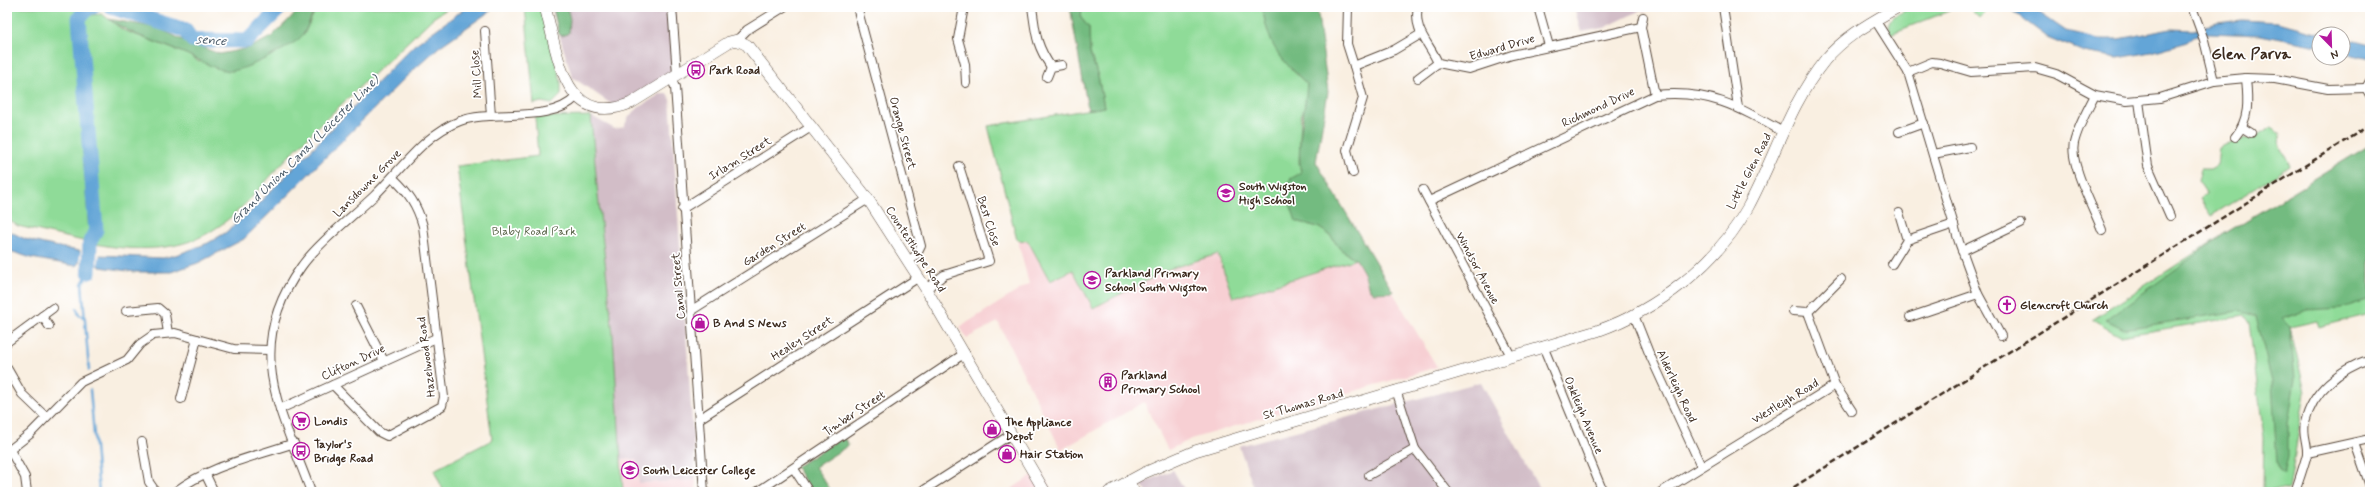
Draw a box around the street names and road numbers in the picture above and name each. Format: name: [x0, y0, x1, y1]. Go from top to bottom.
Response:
street label: Edward Drive: [1468, 31, 1537, 65]
street label: Mill Close: [467, 49, 487, 99]
street label: Richmond Drive: [1559, 84, 1638, 132]
street label: Orange Street: [885, 95, 919, 171]
street label: Little Glen Road: [1724, 130, 1776, 213]
street label: Irlam Street: [706, 133, 775, 184]
street label: Lansdowne Grove: [330, 146, 405, 221]
street label: Best Close: [972, 194, 1004, 248]
street label: Countesthorpe Road: [881, 203, 949, 296]
street label: Garden Street: [740, 219, 810, 271]
street label: Windsor Avenue: [1451, 230, 1503, 308]
street label: Canal Street: [668, 252, 690, 320]
street label: Healey Street: [768, 313, 837, 365]
street label: Hazelwood Road: [414, 316, 440, 398]
street label: Clifton Drive: [319, 341, 388, 385]
street label: Alderleigh Road: [1652, 347, 1700, 425]
street label: Oakleigh Avenue: [1560, 374, 1607, 457]
street label: Westleigh Road: [1749, 376, 1822, 428]
street label: St Thomas Road: [1261, 386, 1345, 424]
street label: Timber Street: [820, 387, 889, 441]

